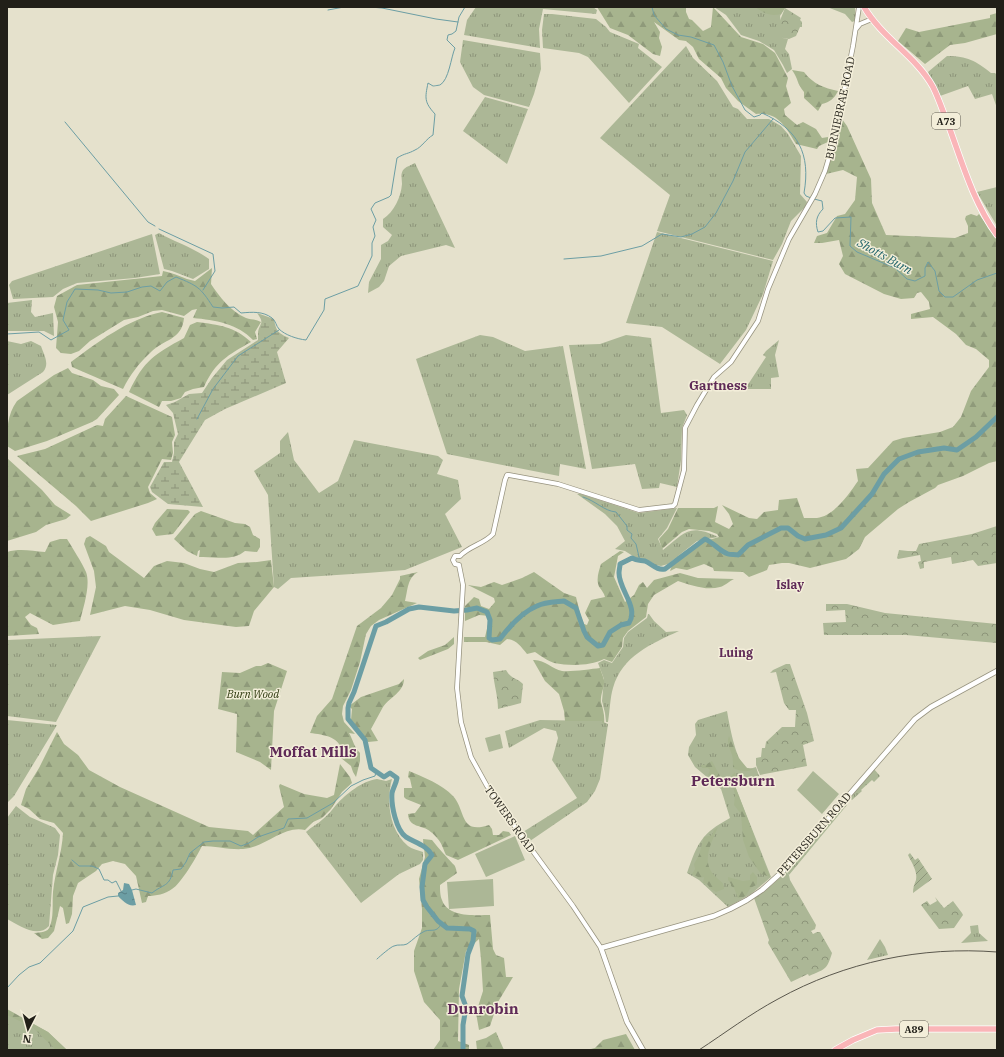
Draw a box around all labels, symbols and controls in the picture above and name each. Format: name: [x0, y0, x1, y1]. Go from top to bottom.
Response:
street label: BURNIEBRAE ROAD: [822, 55, 858, 161]
road number: A73: [932, 113, 960, 129]
water label: Shotts Burn: [854, 234, 915, 277]
district label: Gartness: [689, 377, 747, 394]
district label: Islay: [776, 577, 804, 592]
district label: Luing: [719, 645, 753, 660]
park label: Burn Wood: [226, 687, 280, 701]
district label: Moffat Mills: [269, 742, 357, 761]
district label: Petersburn: [691, 771, 775, 790]
street label: TOWERS ROAD: [482, 783, 539, 856]
street label: PETERSBURN ROAD: [774, 789, 854, 879]
district label: Dunrobin: [447, 999, 519, 1018]
north arrow: [8, 1009, 48, 1049]
road number: A89: [900, 1021, 928, 1037]
text: N: [22, 1031, 32, 1046]

